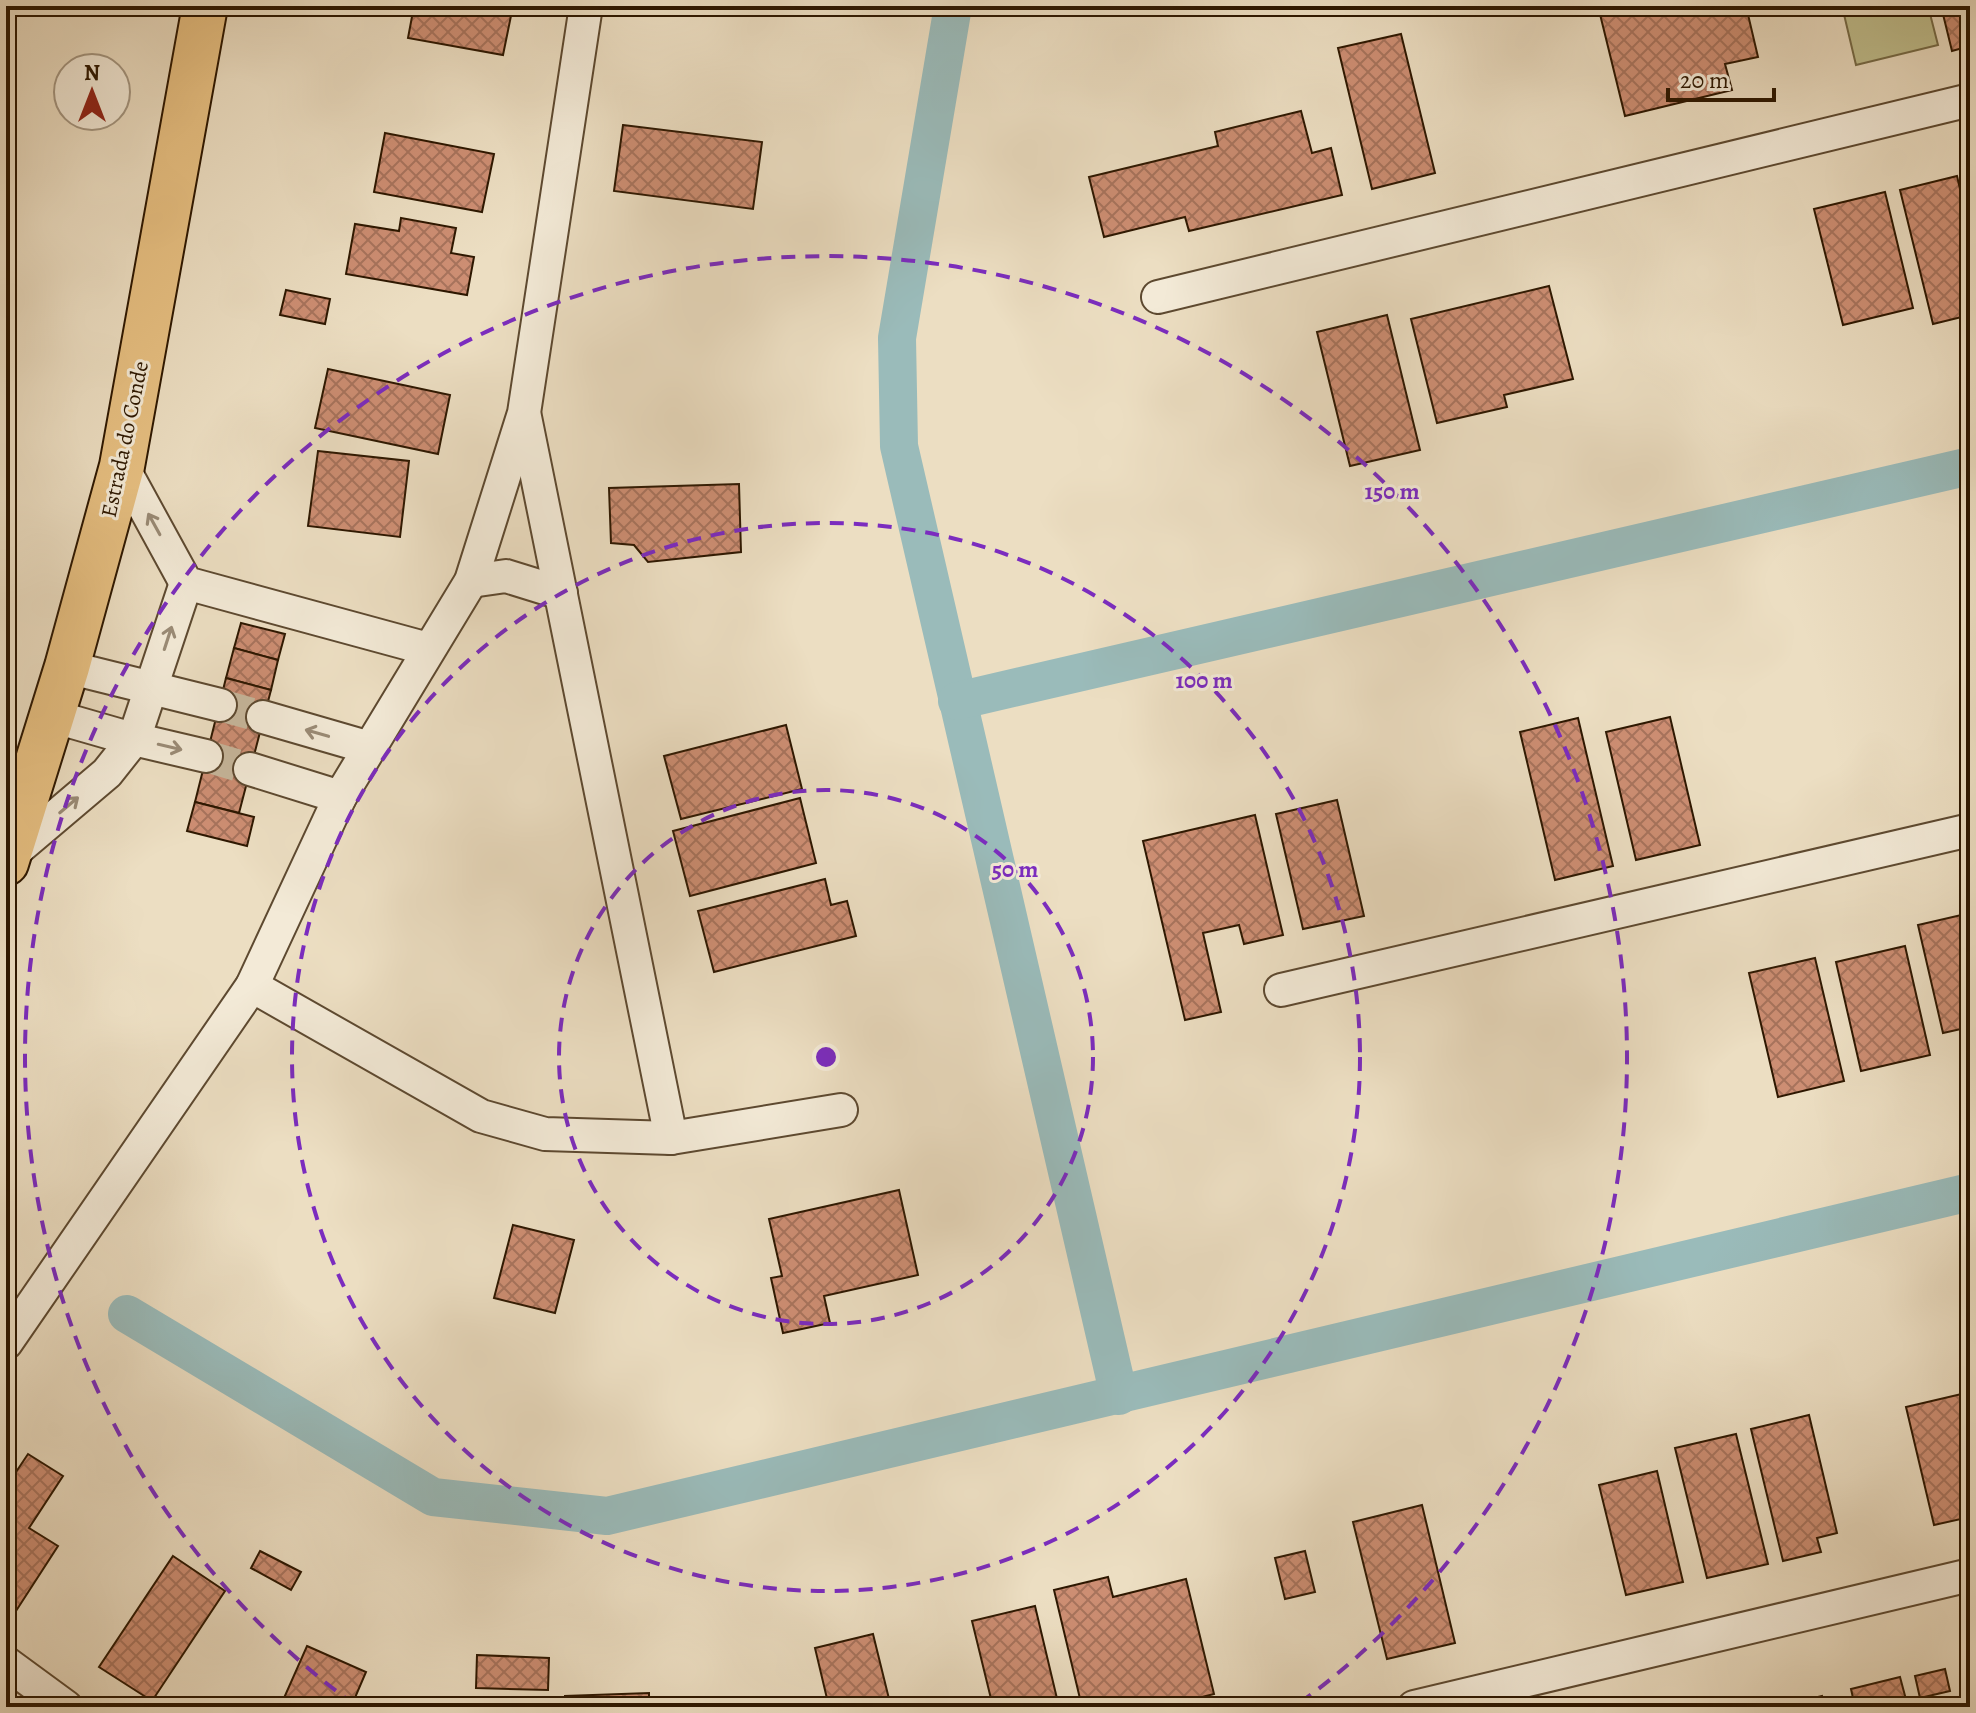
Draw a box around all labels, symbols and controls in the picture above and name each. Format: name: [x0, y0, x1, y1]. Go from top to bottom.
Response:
north arrow: [52, 52, 132, 132]
scale bar: [1668, 52, 1774, 102]
text: N: [84, 58, 100, 88]
text: 20 m: [1680, 64, 1729, 96]
street label: Estrada do Conde: [94, 358, 156, 520]
text: 150 m: [1364, 475, 1420, 507]
one-way arrow: [146, 513, 161, 537]
one-way arrow: [161, 626, 176, 652]
text: 100 m: [1175, 664, 1233, 696]
one-way arrow: [304, 725, 330, 740]
one-way arrow: [157, 741, 182, 756]
one-way arrow: [58, 796, 78, 814]
text: 50 m: [992, 853, 1038, 885]
centre of rings: [812, 1043, 840, 1071]

